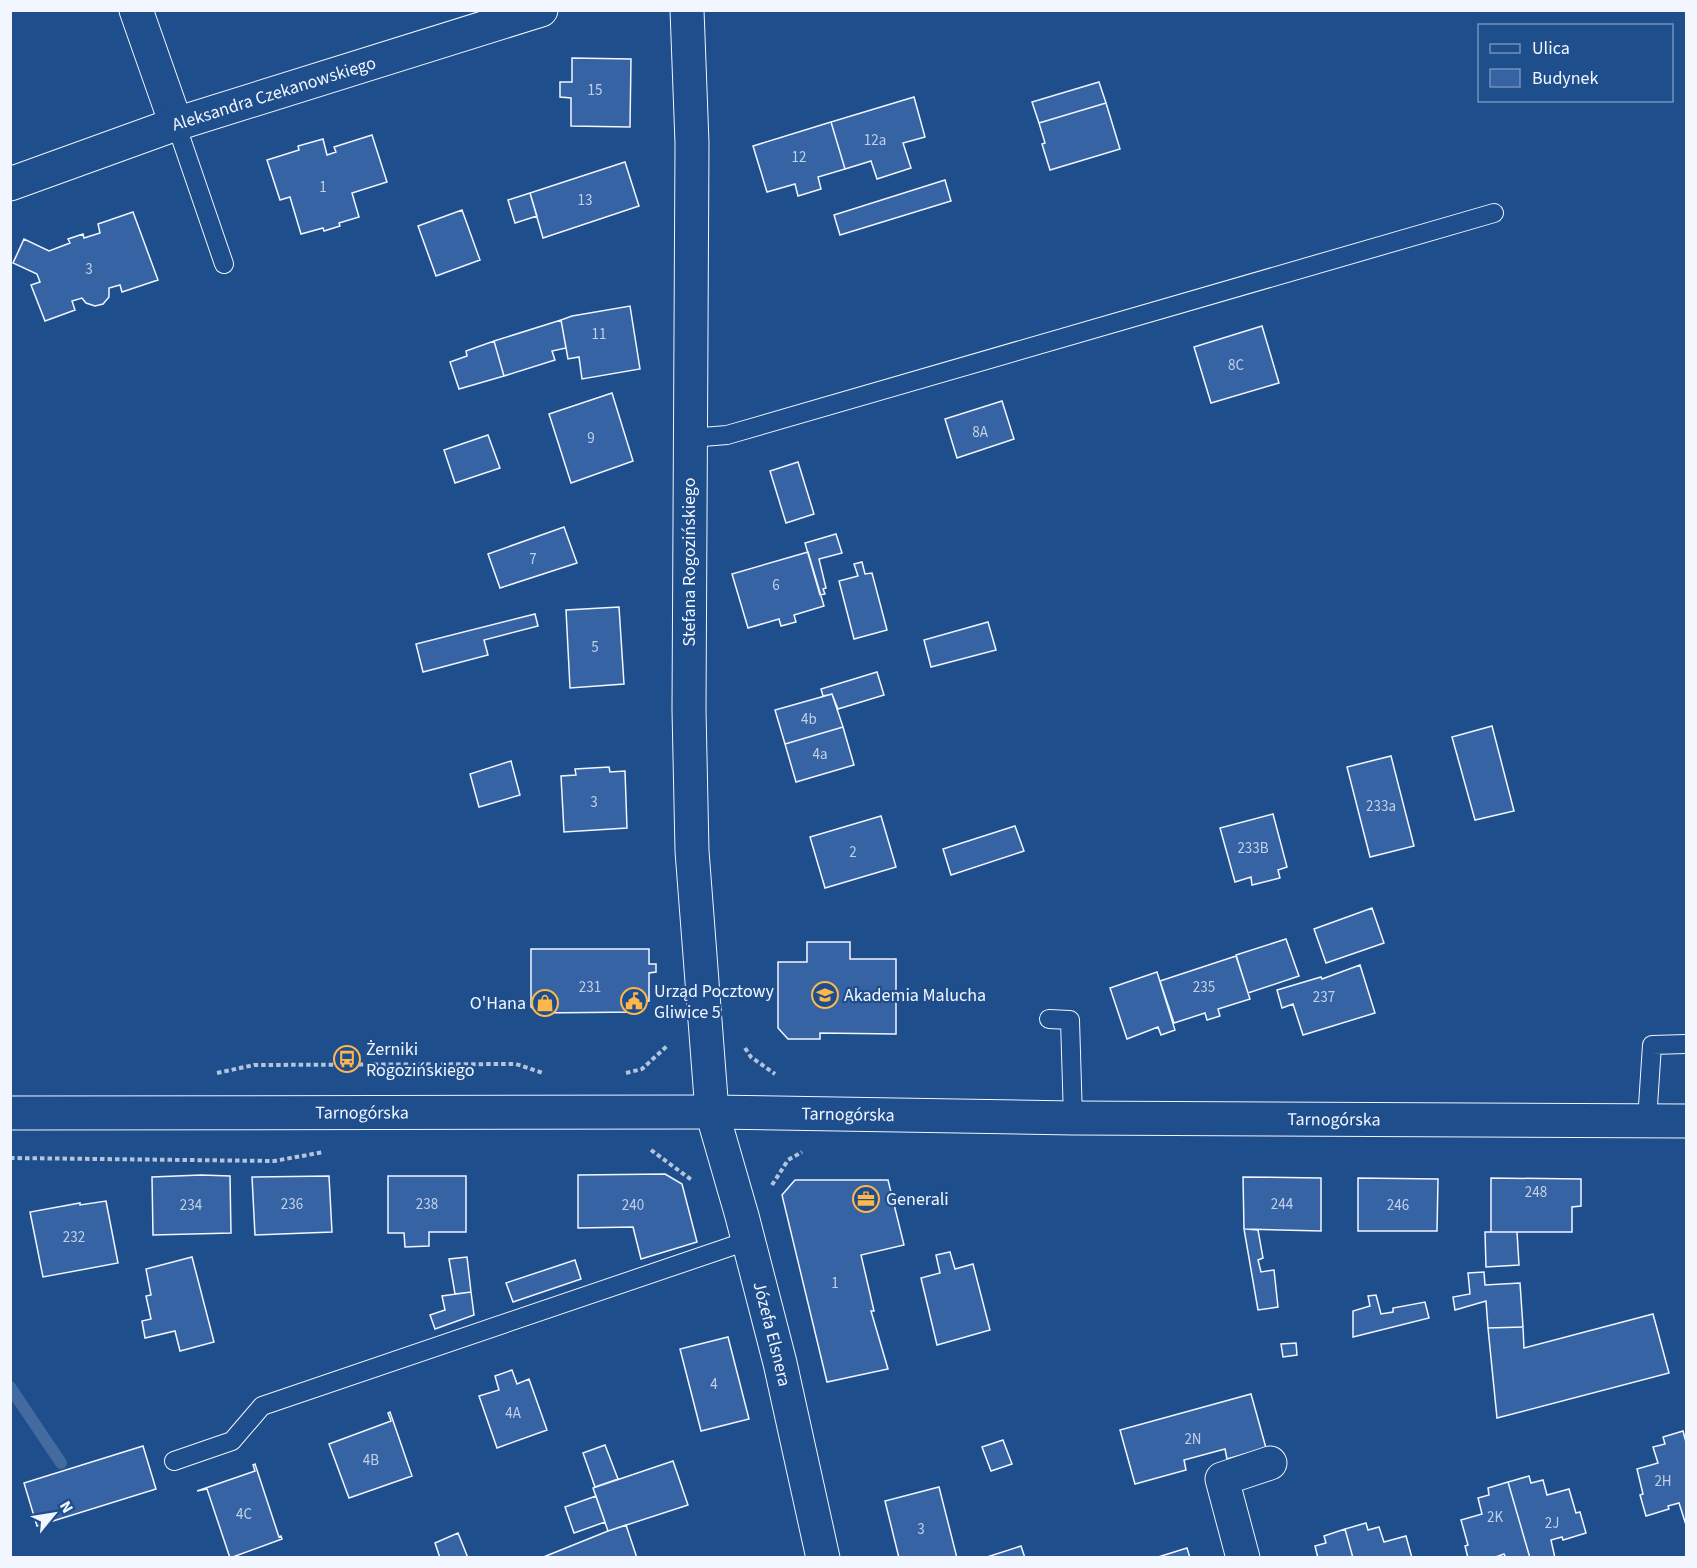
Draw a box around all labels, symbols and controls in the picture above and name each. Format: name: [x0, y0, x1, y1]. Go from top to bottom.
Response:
legend: [1478, 24, 1673, 102]
text: Ulica: [1532, 36, 1570, 61]
street label: Aleksandra Czekanowskiego: [169, 50, 379, 138]
text: Budynek: [1532, 66, 1599, 91]
house number: 15: [588, 80, 602, 101]
house number: 12a: [864, 130, 886, 151]
house number: 12: [792, 147, 806, 168]
house number: 1: [319, 177, 327, 198]
house number: 13: [578, 190, 592, 211]
house number: 3: [85, 259, 93, 280]
house number: 11: [592, 324, 606, 345]
house number: 8C: [1228, 355, 1244, 376]
house number: 8A: [972, 422, 989, 443]
house number: 9: [587, 428, 595, 449]
street label: Stefana Rogozińskiego: [677, 478, 702, 646]
house number: 7: [529, 549, 537, 570]
house number: 6: [772, 575, 780, 596]
house number: 5: [591, 637, 599, 658]
house number: 4b: [801, 709, 817, 730]
house number: 4a: [812, 744, 828, 765]
house number: 3: [590, 792, 598, 813]
house number: 233a: [1366, 796, 1396, 817]
house number: 233B: [1237, 838, 1269, 859]
house number: 2: [849, 842, 857, 863]
house number: 231: [579, 977, 601, 998]
house number: 235: [1193, 977, 1215, 998]
place label: Urząd Pocztowy Gliwice 5: [654, 979, 775, 1025]
school or university icon: Akademia Malucha: [810, 980, 840, 1010]
place label: Akademia Malucha: [844, 983, 986, 1008]
public building icon: Urząd Pocztowy Gliwice 5: [619, 986, 649, 1016]
house number: 237: [1313, 987, 1335, 1008]
shop icon: O'Hana: [530, 988, 560, 1018]
place label: O'Hana: [470, 991, 526, 1016]
place label: Żerniki Rogozińskiego: [366, 1037, 474, 1083]
bus stop icon: Żerniki Rogozińskiego: [332, 1044, 362, 1074]
street label: Tarnogórska: [315, 1100, 409, 1126]
street label: Tarnogórska: [801, 1101, 895, 1128]
street label: Tarnogórska: [1287, 1107, 1381, 1133]
house number: 248: [1525, 1182, 1547, 1203]
office icon: Generali: [851, 1184, 881, 1214]
place label: Generali: [886, 1187, 949, 1212]
house number: 236: [281, 1194, 303, 1215]
house number: 238: [416, 1194, 438, 1215]
house number: 244: [1271, 1194, 1294, 1215]
house number: 234: [180, 1195, 203, 1216]
house number: 240: [622, 1195, 644, 1216]
house number: 246: [1387, 1195, 1409, 1216]
house number: 232: [63, 1227, 85, 1248]
house number: 1: [831, 1273, 839, 1294]
street label: Józefa Elsnera: [746, 1279, 797, 1389]
house number: 4: [710, 1374, 718, 1395]
house number: 4A: [505, 1403, 522, 1424]
house number: 2N: [1184, 1429, 1202, 1450]
house number: 4B: [363, 1450, 379, 1471]
house number: 2H: [1654, 1471, 1672, 1492]
north arrow: [24, 1484, 84, 1544]
text: N: [54, 1497, 78, 1517]
house number: 4C: [236, 1504, 252, 1525]
house number: 2K: [1487, 1507, 1503, 1528]
house number: 2J: [1545, 1513, 1559, 1534]
house number: 3: [917, 1519, 925, 1540]

